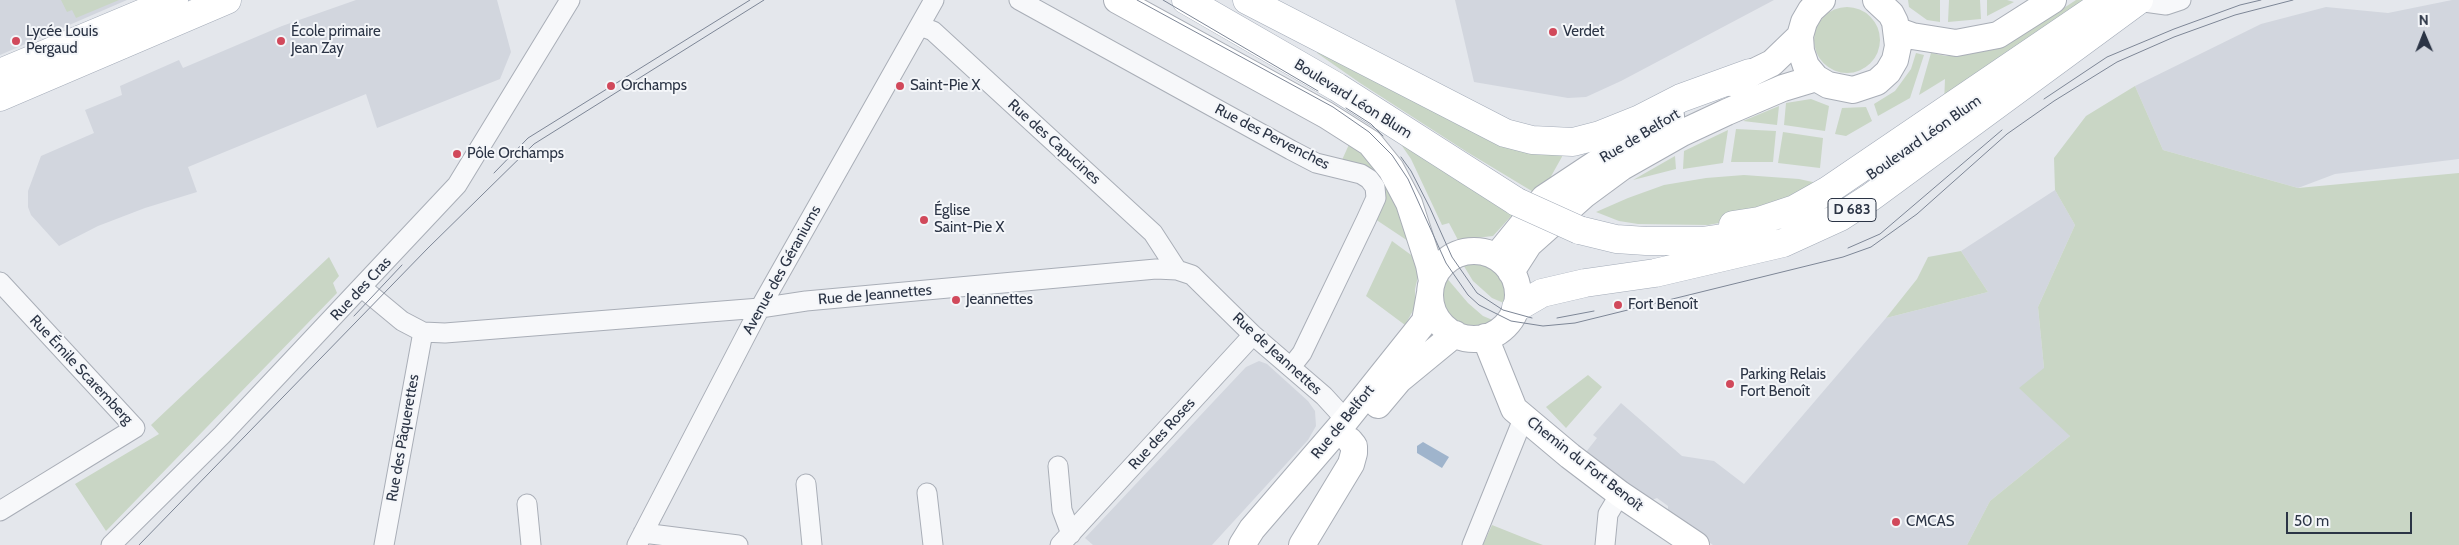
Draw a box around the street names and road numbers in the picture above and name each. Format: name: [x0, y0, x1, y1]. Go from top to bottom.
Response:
street label: Boulevard Léon Blum: [1291, 56, 1415, 142]
street label: Boulevard Léon Blum: [1863, 92, 1985, 184]
street label: Rue des Capucines: [1004, 96, 1104, 188]
street label: Rue des Pervenches: [1212, 100, 1332, 174]
street label: Rue de Belfort: [1597, 105, 1683, 167]
road number: D 683: [1828, 198, 1876, 222]
street label: Avenue des Géraniums: [739, 202, 825, 338]
street label: Rue des Cras: [327, 253, 395, 325]
street label: Rue de Jeannettes: [817, 281, 933, 309]
street label: Rue de Jeannettes: [1229, 309, 1325, 399]
street label: Rue Émile Scaremberg: [26, 312, 136, 428]
street label: Rue des Pâquerettes: [383, 373, 423, 503]
street label: Rue de Belfort: [1308, 381, 1378, 463]
street label: Rue des Roses: [1125, 394, 1199, 474]
street label: Chemin du Fort Benoît: [1523, 413, 1647, 515]

